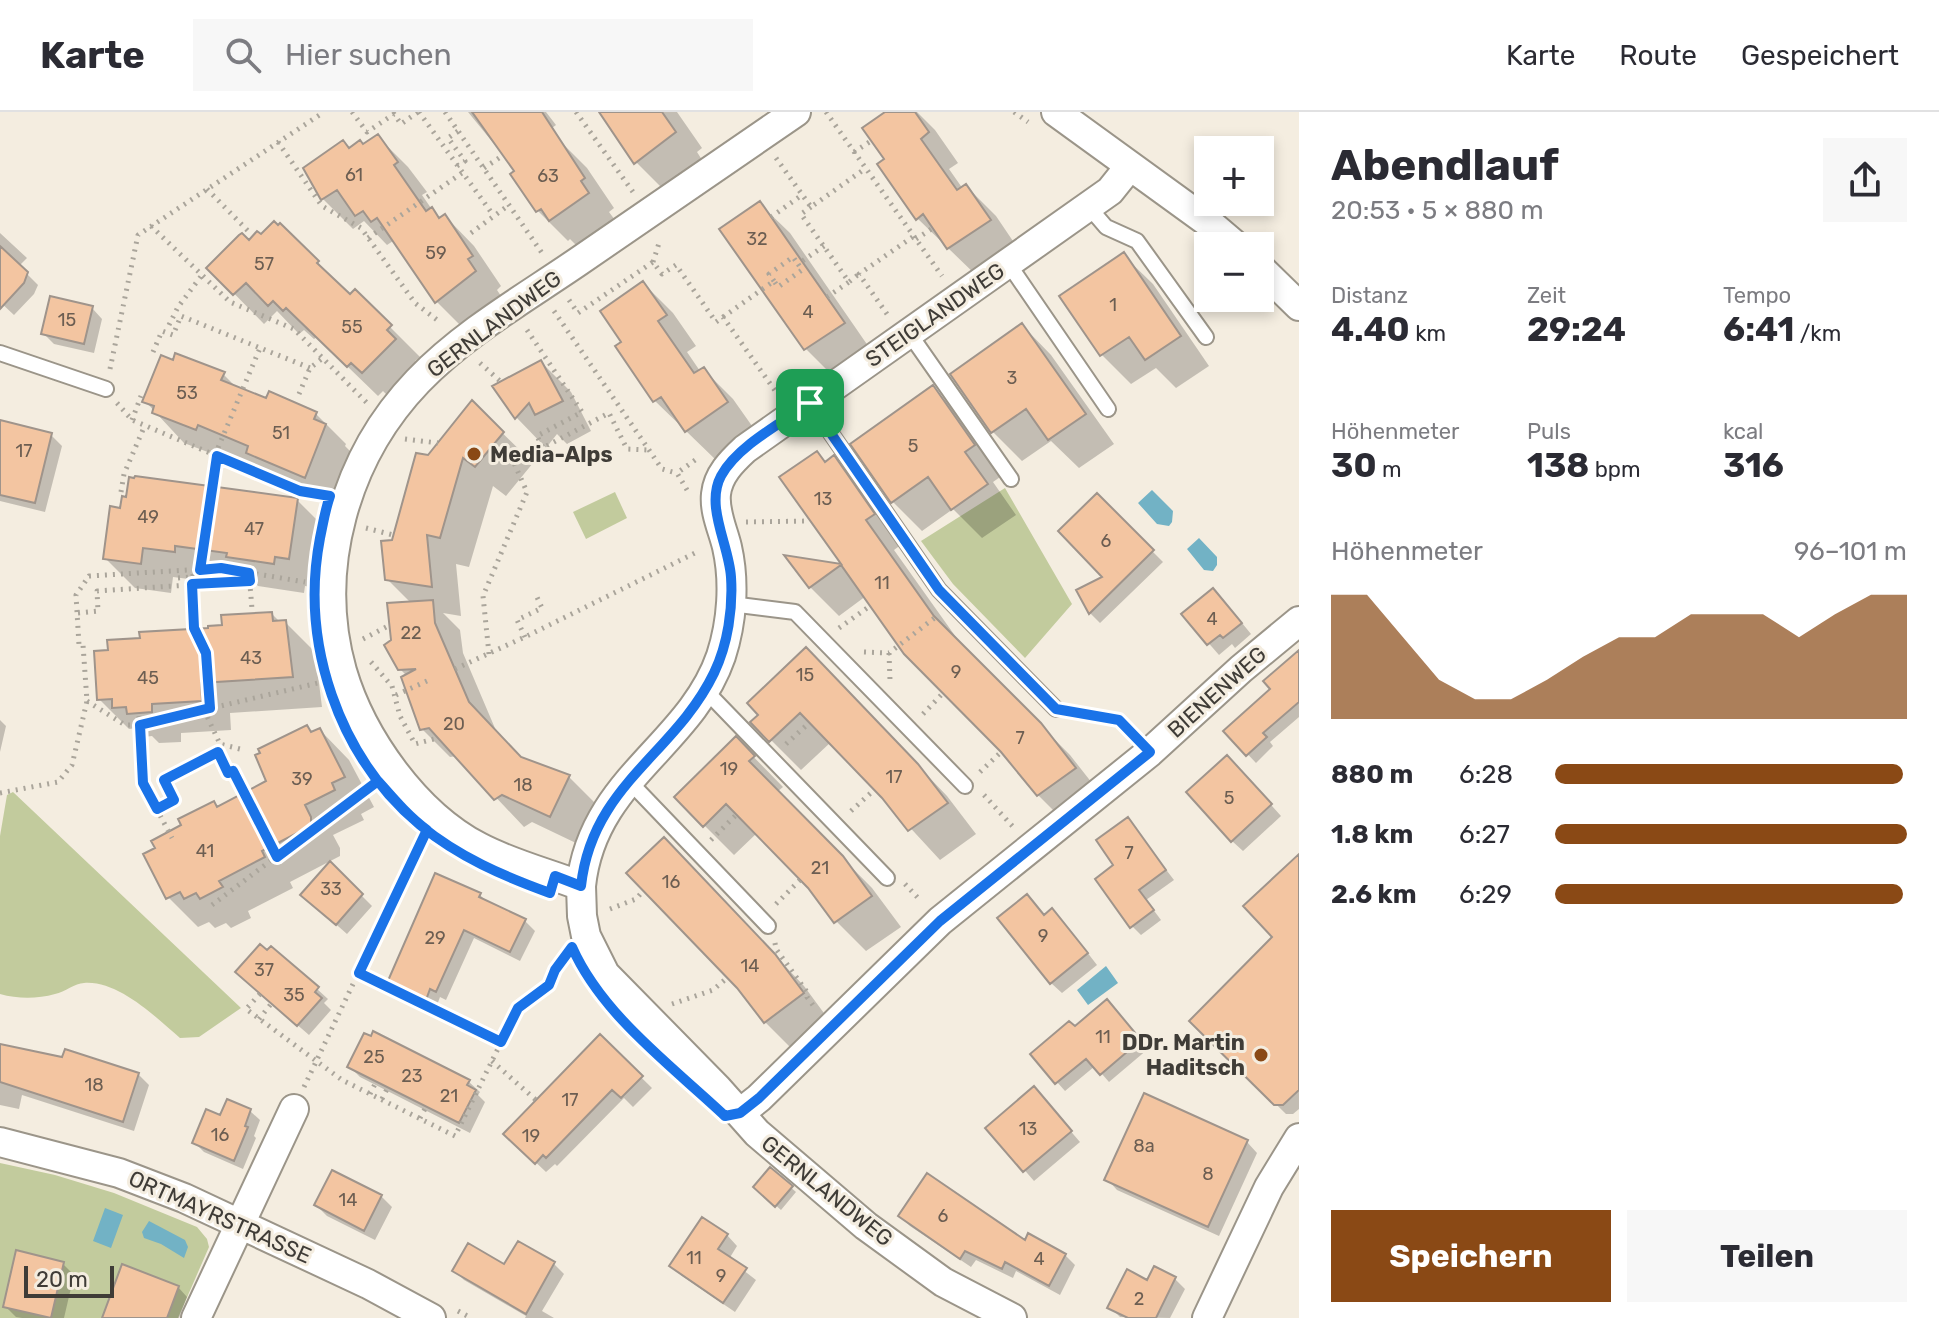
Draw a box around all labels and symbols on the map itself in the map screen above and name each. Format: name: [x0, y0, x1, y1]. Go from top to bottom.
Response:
house number: 61: [345, 164, 363, 186]
house number: 63: [537, 165, 559, 187]
house number: 32: [746, 228, 768, 250]
house number: 59: [425, 242, 447, 264]
house number: 57: [254, 253, 274, 275]
street label: STEIGLANDWEG: [860, 257, 1010, 373]
street label: GERNLANDWEG: [421, 265, 567, 383]
house number: 1: [1109, 294, 1117, 316]
house number: 4: [802, 301, 814, 323]
house number: 15: [58, 309, 76, 331]
house number: 55: [341, 316, 363, 338]
house number: 3: [1007, 367, 1017, 389]
pin: [776, 369, 844, 437]
house number: 53: [176, 382, 198, 404]
house number: 51: [272, 422, 290, 444]
house number: 5: [908, 435, 918, 457]
house number: 17: [16, 440, 32, 462]
place label: Media-Alps: [490, 441, 613, 468]
marker: Media-Alps: [465, 445, 483, 463]
house number: 13: [814, 488, 832, 510]
house number: 49: [137, 506, 159, 528]
house number: 47: [244, 518, 264, 540]
house number: 6: [1101, 530, 1112, 552]
house number: 11: [874, 572, 890, 594]
house number: 4: [1206, 608, 1218, 630]
house number: 22: [400, 622, 422, 644]
street label: BIENENWEG: [1162, 641, 1272, 743]
house number: 43: [240, 647, 262, 669]
house number: 9: [951, 661, 961, 683]
house number: 15: [796, 664, 814, 686]
house number: 45: [137, 667, 159, 689]
house number: 20: [443, 713, 465, 735]
house number: 7: [1015, 727, 1025, 749]
house number: 19: [720, 758, 738, 780]
house number: 17: [886, 766, 902, 788]
house number: 39: [291, 768, 313, 790]
house number: 18: [513, 774, 533, 796]
house number: 5: [1224, 787, 1234, 809]
house number: 41: [196, 840, 214, 862]
house number: 7: [1124, 842, 1134, 864]
house number: 21: [811, 857, 829, 879]
house number: 16: [662, 871, 680, 893]
house number: 33: [320, 878, 342, 900]
house number: 9: [1038, 925, 1048, 947]
house number: 29: [424, 927, 446, 949]
house number: 14: [741, 955, 759, 977]
house number: 37: [254, 959, 274, 981]
house number: 35: [283, 984, 305, 1006]
house number: 11: [1095, 1026, 1111, 1048]
place label: DDr. Martin Haditsch: [1122, 1029, 1245, 1081]
house number: 25: [363, 1046, 385, 1068]
marker: DDr. Martin Haditsch: [1252, 1046, 1270, 1064]
house number: 23: [401, 1065, 423, 1087]
house number: 18: [84, 1074, 104, 1096]
house number: 21: [440, 1085, 458, 1107]
house number: 17: [562, 1089, 578, 1111]
house number: 13: [1019, 1118, 1037, 1140]
house number: 16: [211, 1124, 229, 1146]
house number: 19: [522, 1125, 540, 1147]
street label: GERNLANDWEG: [756, 1130, 898, 1252]
house number: 8a: [1133, 1135, 1155, 1157]
house number: 8: [1202, 1163, 1214, 1185]
street label: ORTMAYRSTRASSE: [125, 1165, 315, 1269]
house number: 14: [339, 1189, 357, 1211]
house number: 6: [938, 1205, 949, 1227]
house number: 11: [686, 1247, 702, 1269]
house number: 4: [1033, 1248, 1045, 1270]
scale bar: [24, 1262, 114, 1298]
house number: 9: [716, 1265, 726, 1287]
house number: 2: [1134, 1288, 1144, 1310]

